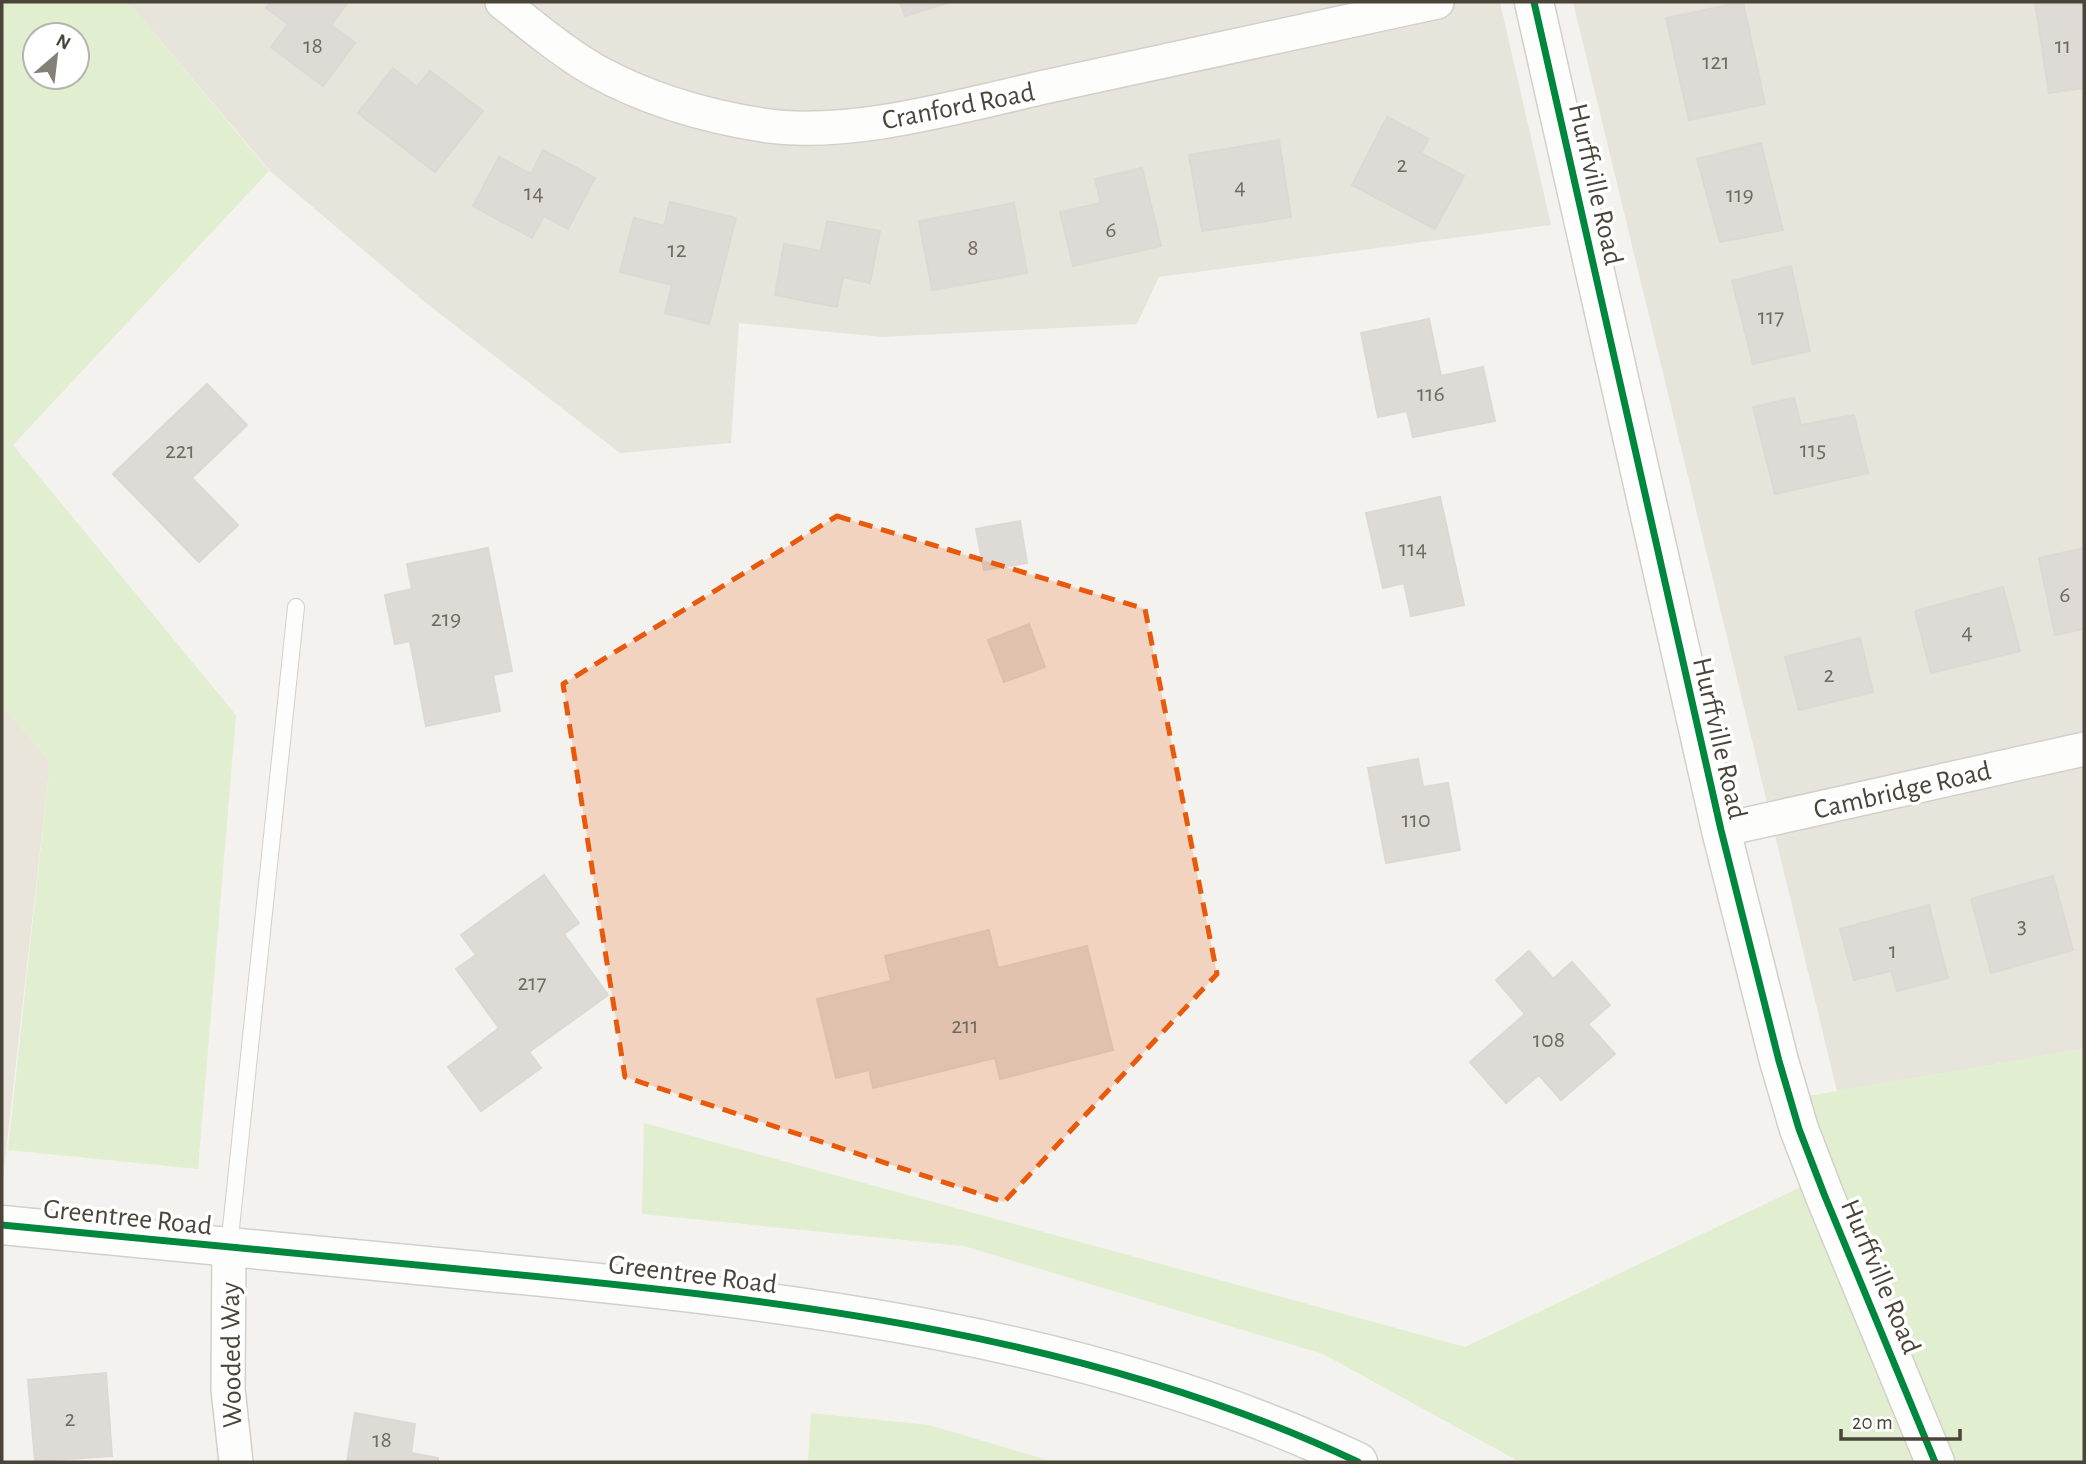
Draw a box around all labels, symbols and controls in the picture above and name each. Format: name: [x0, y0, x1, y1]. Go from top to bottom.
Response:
north arrow: [21, 21, 91, 91]
text: N: [53, 31, 74, 54]
house number: 18: [303, 34, 323, 58]
house number: 11: [2055, 34, 2071, 58]
house number: 121: [1702, 50, 1730, 74]
street label: Cranford Road: [880, 78, 1037, 135]
street label: Hurffville Road: [1563, 101, 1627, 268]
house number: 2: [1397, 153, 1408, 177]
house number: 4: [1234, 175, 1246, 199]
house number: 14: [524, 181, 544, 205]
house number: 119: [1726, 183, 1754, 207]
house number: 6: [1105, 218, 1117, 242]
house number: 8: [967, 236, 979, 260]
house number: 12: [667, 238, 687, 262]
house number: 117: [1758, 305, 1784, 329]
house number: 116: [1417, 382, 1445, 406]
house number: 115: [1800, 438, 1826, 462]
house number: 221: [165, 439, 195, 463]
house number: 114: [1399, 537, 1427, 561]
house number: 6: [2059, 583, 2071, 607]
house number: 219: [431, 607, 461, 631]
house number: 4: [1961, 620, 1973, 644]
street label: Hurffville Road: [1687, 655, 1751, 822]
house number: 2: [1824, 663, 1835, 687]
street label: Cambridge Road: [1811, 757, 1994, 825]
house number: 110: [1401, 808, 1431, 832]
house number: 3: [2017, 914, 2027, 938]
house number: 1: [1889, 939, 1897, 963]
house number: 217: [517, 971, 547, 995]
house number: 211: [951, 1014, 979, 1038]
house number: 108: [1533, 1028, 1565, 1052]
street label: Greentree Road: [42, 1195, 214, 1241]
street label: Hurffville Road: [1835, 1195, 1925, 1358]
street label: Greentree Road: [607, 1251, 779, 1299]
street label: Wooded Way: [217, 1282, 247, 1428]
scale bar: [1841, 1398, 1960, 1442]
house number: 2: [65, 1407, 76, 1431]
text: 20 m: [1852, 1412, 1893, 1433]
house number: 18: [372, 1428, 392, 1452]

